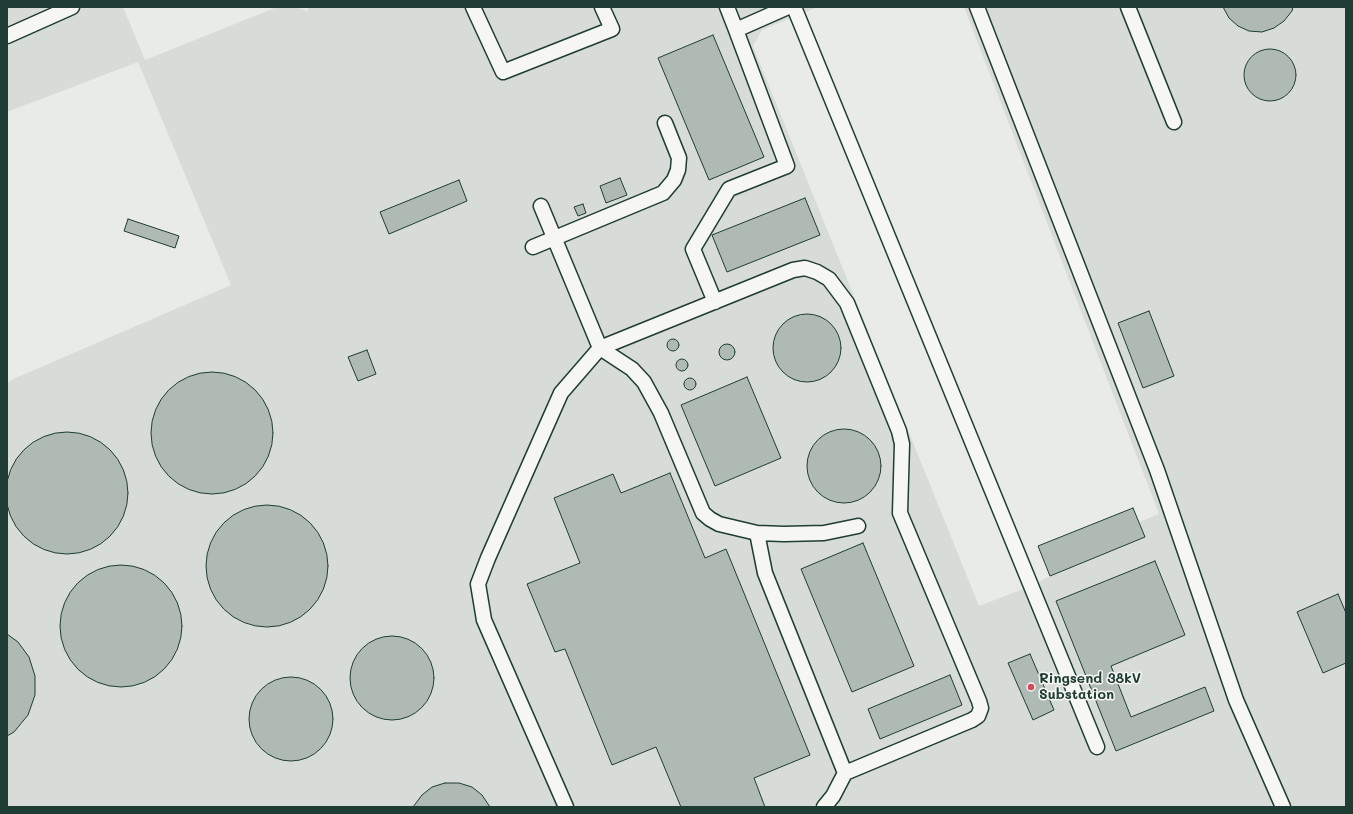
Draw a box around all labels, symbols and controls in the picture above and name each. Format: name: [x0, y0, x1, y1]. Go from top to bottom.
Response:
place label: Ringsend 38kV Substation: [1039, 671, 1141, 704]
marker: Ringsend 38kV Substation: [1026, 682, 1036, 692]

